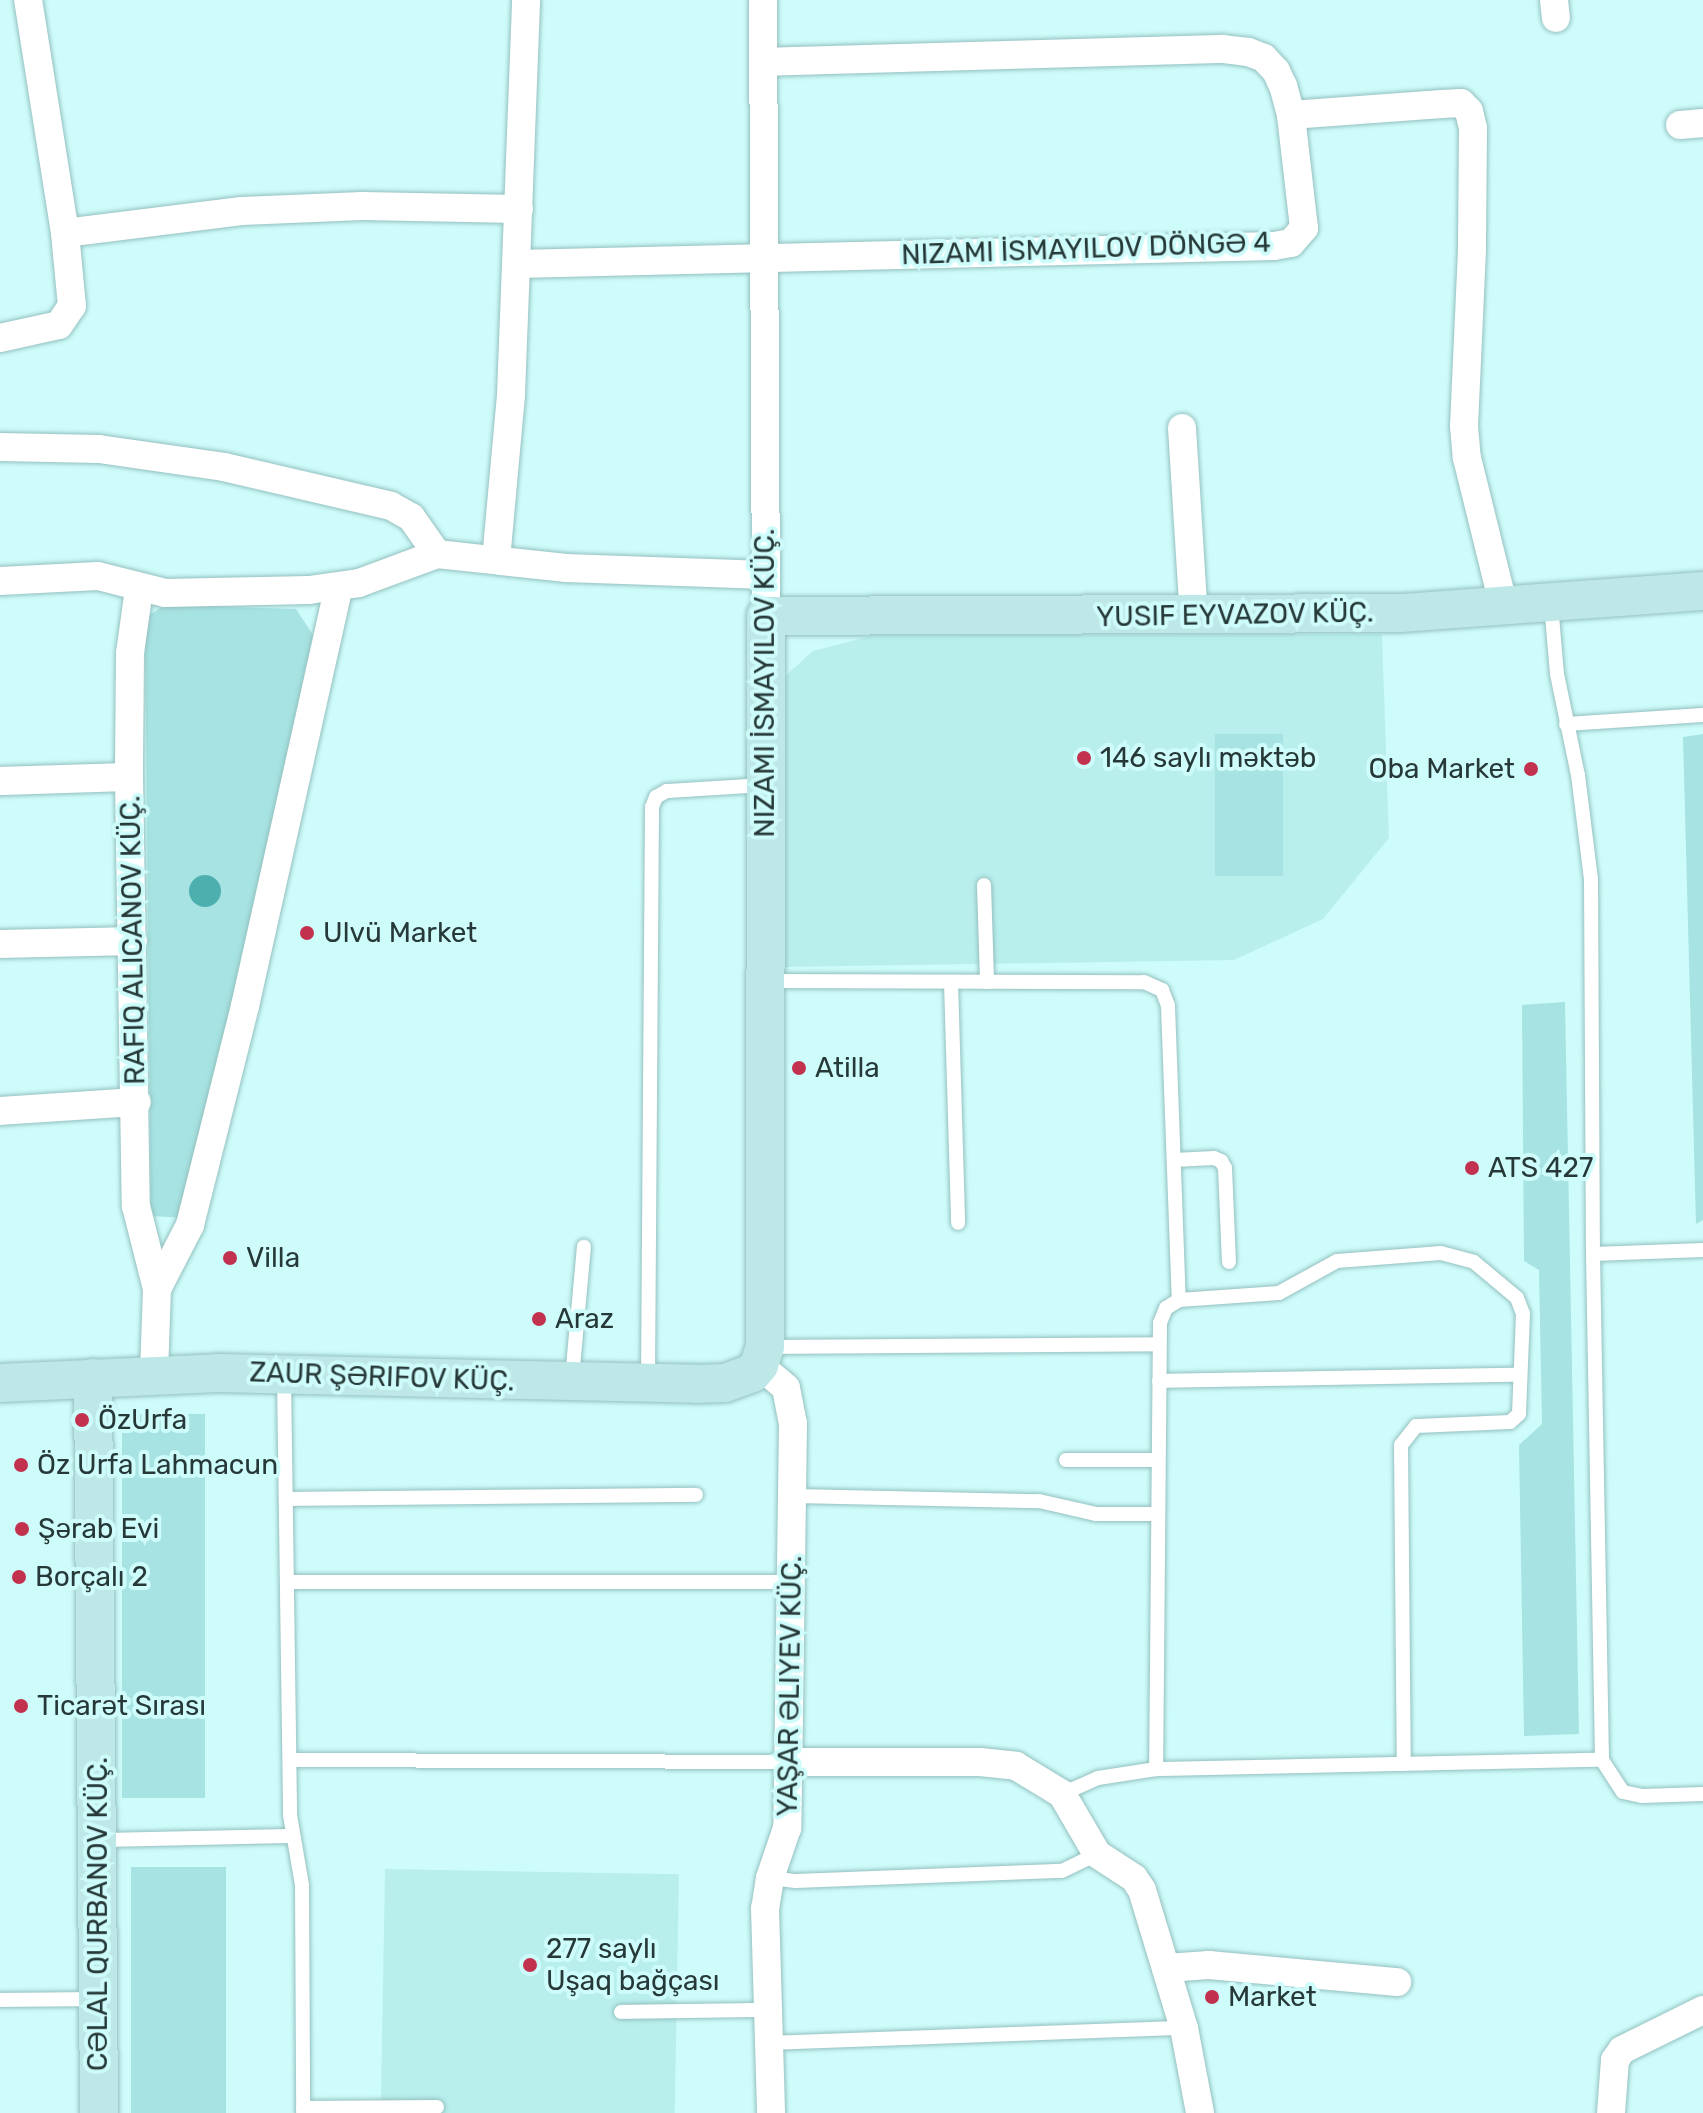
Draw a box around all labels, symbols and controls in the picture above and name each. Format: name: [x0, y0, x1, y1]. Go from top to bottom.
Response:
street label: NIZAMI İSMAYILOV DÖNGƏ 4: [900, 226, 1272, 272]
street label: NIZAMI İSMAYILOV KÜÇ.: [748, 528, 782, 838]
street label: YUSIF EYVAZOV KÜÇ.: [1095, 596, 1375, 634]
place label: 146 saylı məktəb: [1100, 741, 1317, 775]
marker: 146 saylı məktəb: [1075, 749, 1093, 767]
place label: Oba Market: [1368, 752, 1515, 786]
marker: Oba Market: [1522, 760, 1540, 778]
street label: RAFIQ ALICANOV KÜÇ.: [114, 794, 152, 1086]
place label: Ulvü Market: [323, 916, 477, 950]
marker: Ulvü Market: [298, 924, 316, 942]
place label: Atilla: [815, 1051, 880, 1085]
marker: Atilla: [790, 1059, 808, 1077]
place label: ATS 427: [1488, 1151, 1593, 1185]
marker: ATS 427: [1463, 1159, 1481, 1177]
place label: Villa: [246, 1241, 300, 1275]
marker: Villa: [221, 1249, 239, 1267]
place label: Araz: [555, 1302, 614, 1336]
marker: Araz: [530, 1310, 548, 1328]
street label: ZAUR ŞƏRIFOV KÜÇ.: [248, 1356, 516, 1398]
place label: ÖzUrfa: [98, 1403, 187, 1437]
marker: ÖzUrfa: [73, 1411, 91, 1429]
place label: Öz Urfa Lahmacun: [37, 1448, 278, 1482]
marker: Öz Urfa Lahmacun: [12, 1456, 30, 1474]
place label: Şərab Evi: [38, 1512, 159, 1546]
marker: Şərab Evi: [13, 1520, 31, 1538]
street label: YAŞAR ƏLIYEV KÜÇ.: [771, 1555, 809, 1817]
place label: Borçalı 2: [35, 1560, 148, 1594]
marker: Borçalı 2: [10, 1568, 28, 1586]
place label: Ticarət Sırası: [37, 1689, 206, 1723]
marker: Ticarət Sırası: [12, 1697, 30, 1715]
street label: CƏLAL QURBANOV KÜÇ.: [81, 1756, 115, 2072]
place label: 277 saylı Uşaq bağçası: [546, 1932, 720, 1998]
marker: 277 saylı Uşaq bağçası: [521, 1956, 539, 1974]
place label: Market: [1228, 1980, 1317, 2014]
marker: Market: [1203, 1988, 1221, 2006]

